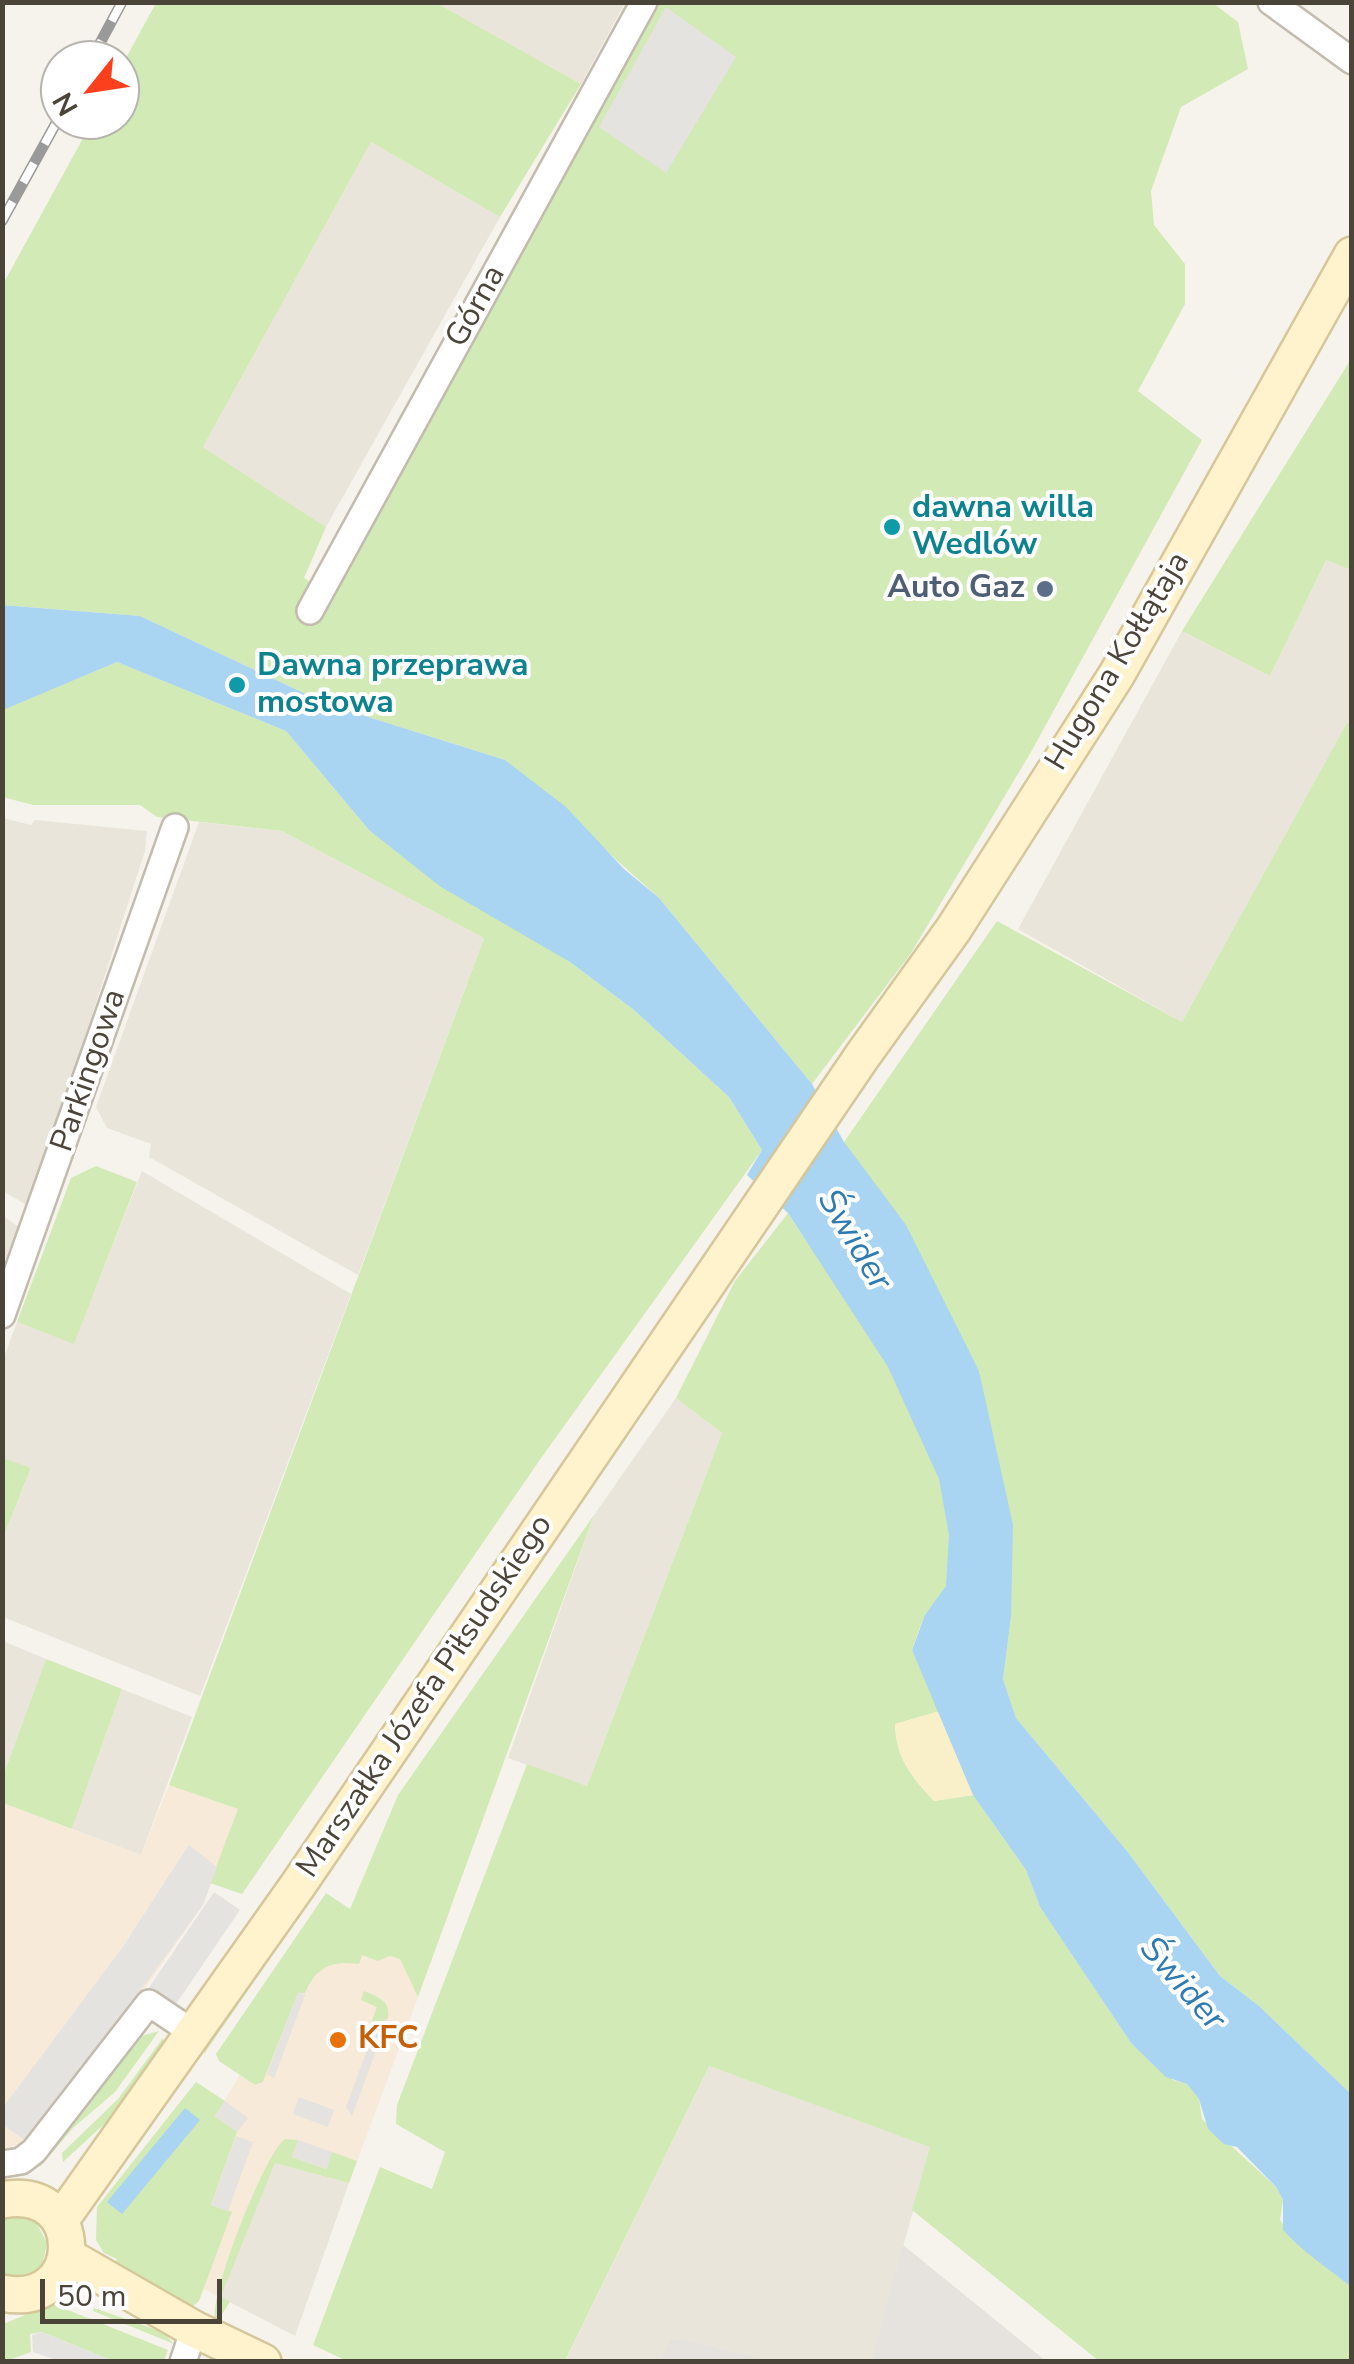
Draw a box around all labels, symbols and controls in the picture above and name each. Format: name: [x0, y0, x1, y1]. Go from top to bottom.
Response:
north arrow: [40, 40, 140, 140]
text: N: [44, 85, 87, 123]
street label: Górna: [439, 259, 515, 355]
place label: dawna willa Wedlów: [912, 490, 1094, 565]
marker: dawna willa Wedlów: [881, 516, 903, 538]
street label: Hugona Kołłątaja: [1039, 546, 1199, 778]
place label: Auto Gaz: [887, 570, 1025, 608]
marker: Auto Gaz: [1034, 578, 1056, 600]
place label: Dawna przeprawa mostowa: [257, 648, 528, 723]
marker: Dawna przeprawa mostowa: [226, 674, 248, 696]
street label: Parkingowa: [44, 985, 136, 1157]
water label: Świder: [807, 1183, 899, 1299]
street label: Marszałka Józefa Piłsudskiego: [290, 1508, 562, 1886]
water label: Świder: [1129, 1930, 1233, 2040]
place label: KFC: [358, 2021, 419, 2059]
marker: KFC: [327, 2029, 349, 2051]
scale bar: [45, 2259, 228, 2321]
text: 50 m: [57, 2276, 126, 2317]

